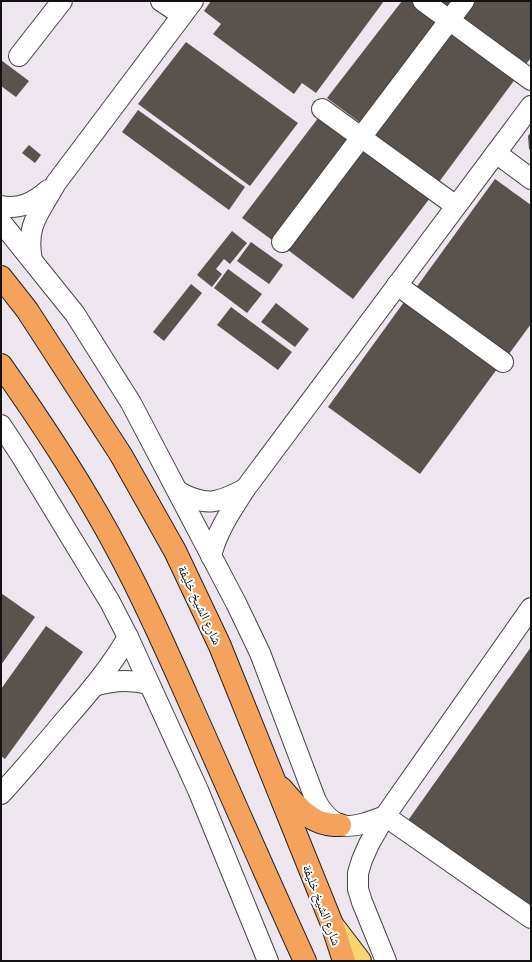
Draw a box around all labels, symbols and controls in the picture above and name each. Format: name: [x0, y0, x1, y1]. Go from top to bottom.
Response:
street label: شارع الشيخ خليفة: [173, 563, 226, 648]
street label: شارع الشيخ خليفة: [298, 862, 345, 948]

